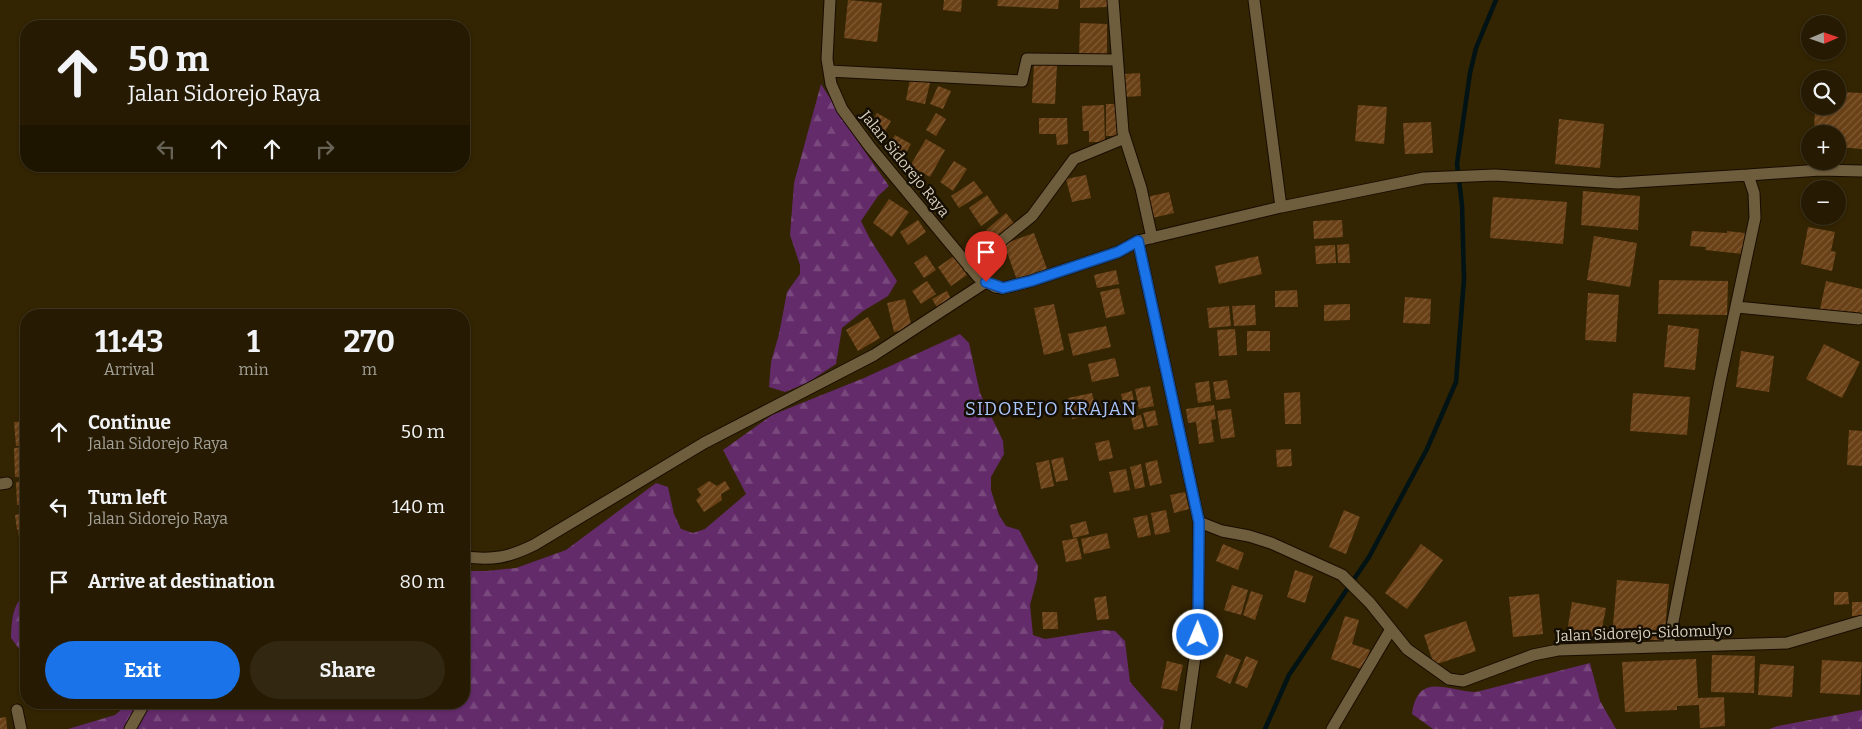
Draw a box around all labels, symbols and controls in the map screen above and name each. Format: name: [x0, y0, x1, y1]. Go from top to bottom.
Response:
north arrow: [1801, 15, 1846, 60]
map controls: [1801, 15, 1846, 225]
text: 50 m: [128, 38, 209, 80]
icon: ahead: [45, 40, 110, 105]
button: search: [1801, 70, 1846, 115]
text: Jalan Sidorejo Raya: [128, 80, 321, 107]
street label: Jalan Sidorejo Raya: [856, 107, 953, 221]
button: +: [1801, 125, 1846, 170]
icon: left: [152, 135, 180, 163]
icon: ahead: [205, 135, 233, 163]
icon: ahead: [258, 135, 286, 163]
icon: right: [311, 135, 339, 163]
button: −: [1801, 180, 1846, 225]
pin: [965, 231, 1007, 282]
icon: arrive: [972, 238, 1000, 266]
text: 11:43: [95, 324, 163, 360]
text: 1: [247, 324, 260, 360]
text: 270: [344, 324, 395, 360]
text: Arrival: [104, 360, 155, 379]
text: min: [238, 360, 269, 379]
text: m: [362, 360, 377, 379]
district label: SIDOREJO KRAJAN: [965, 398, 1137, 420]
text: Continue: [88, 411, 171, 434]
icon: ahead: [45, 418, 73, 446]
text: 50 m: [401, 420, 445, 443]
text: Jalan Sidorejo Raya: [88, 434, 228, 453]
text: Turn left: [88, 486, 167, 509]
icon: left: [45, 493, 73, 521]
text: 140 m: [392, 495, 445, 518]
text: Jalan Sidorejo Raya: [88, 509, 228, 528]
icon: arrive: [45, 568, 73, 596]
text: Arrive at destination: [88, 570, 275, 593]
text: 80 m: [399, 570, 445, 593]
position arrow: [1171, 608, 1223, 660]
street label: Jalan Sidorejo-Sidomulyo: [1555, 621, 1732, 645]
button: Exit: [45, 641, 240, 699]
button: Share: [250, 641, 445, 699]

